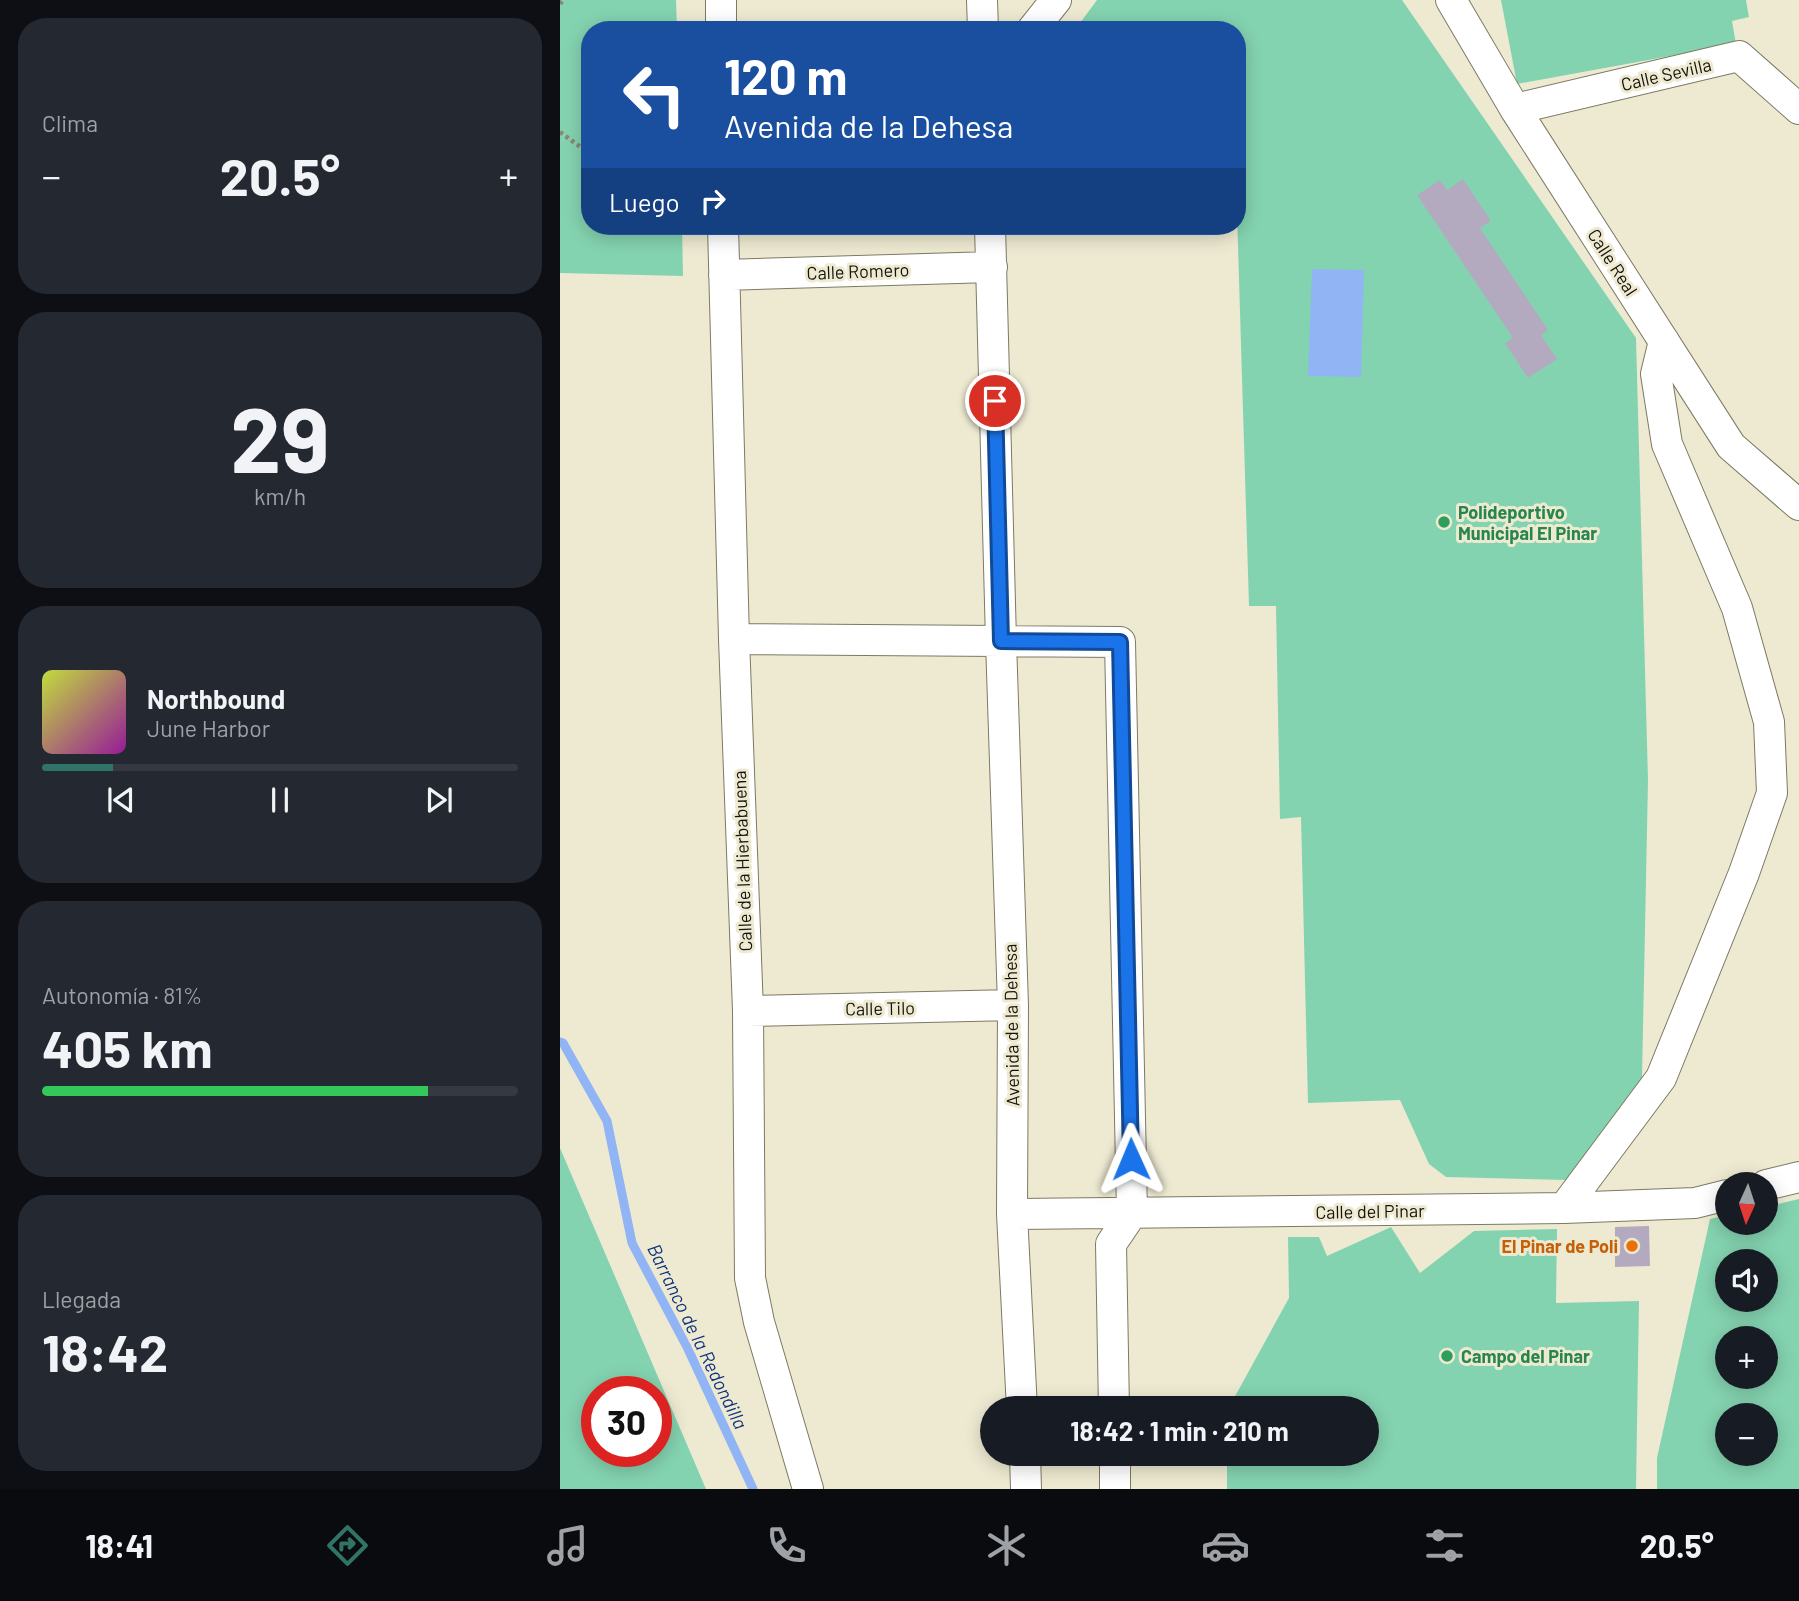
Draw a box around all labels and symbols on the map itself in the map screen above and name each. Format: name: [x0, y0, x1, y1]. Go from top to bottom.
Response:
street label: Calle Sevilla: [1619, 53, 1713, 95]
street label: Calle Real: [1583, 224, 1643, 300]
street label: Calle Romero: [806, 258, 910, 284]
pin: [965, 371, 1025, 431]
place label: Polideportivo Municipal El Pinar: [1458, 501, 1597, 544]
marker: Polideportivo Municipal El Pinar: [1436, 514, 1452, 530]
street label: Calle de la Hierbabuena: [728, 770, 756, 952]
street label: Avenida de la Dehesa: [999, 943, 1023, 1107]
street label: Calle Tilo: [845, 996, 915, 1020]
position arrow: [1094, 1122, 1168, 1196]
north arrow: [1715, 1172, 1778, 1236]
street label: Calle del Pinar: [1315, 1199, 1425, 1223]
place label: El Pinar de Poli: [1501, 1235, 1618, 1257]
marker: El Pinar de Poli: [1624, 1238, 1640, 1254]
water label: Barranco de la Redondilla: [643, 1240, 753, 1432]
place label: Campo del Pinar: [1461, 1345, 1590, 1367]
marker: Campo del Pinar: [1439, 1348, 1455, 1364]
speed limit sign: 30: [581, 1376, 672, 1467]

